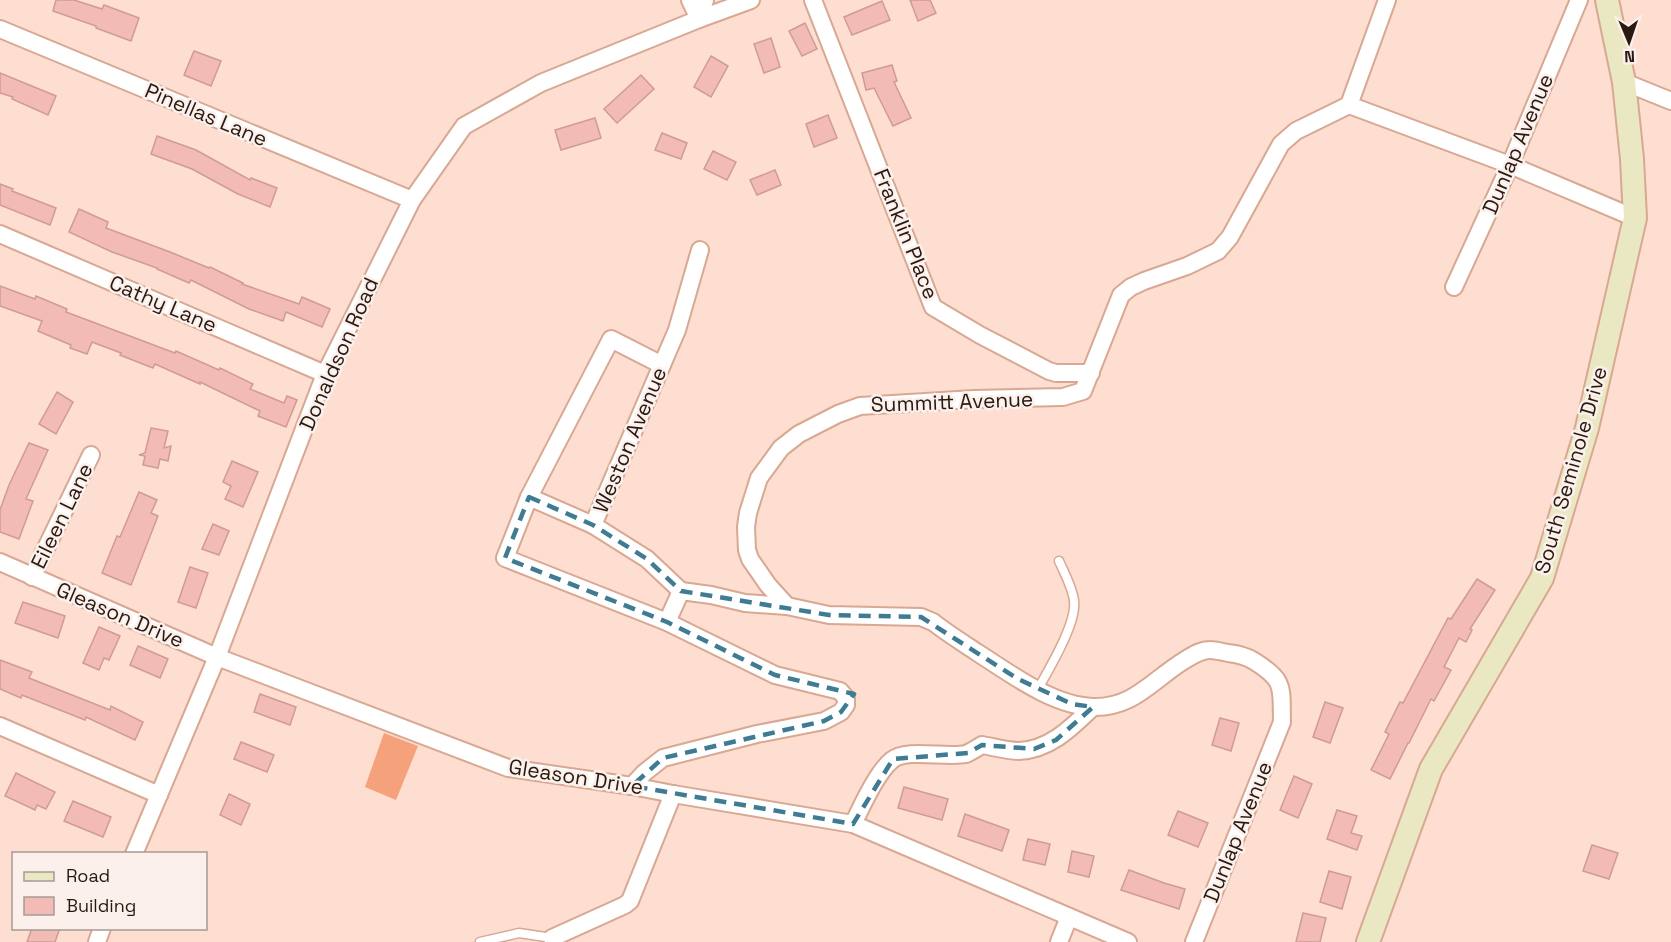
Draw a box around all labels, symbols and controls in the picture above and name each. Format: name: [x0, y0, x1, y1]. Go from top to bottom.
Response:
north arrow: [1599, 12, 1659, 72]
text: N: [1624, 46, 1635, 67]
street label: Dunlap Avenue: [1476, 70, 1559, 218]
street label: Pinellas Lane: [141, 77, 272, 152]
street label: Franklin Place: [868, 165, 945, 303]
street label: Cathy Lane: [105, 269, 221, 338]
street label: Donaldson Road: [293, 273, 384, 434]
street label: Weston Avenue: [587, 363, 672, 517]
street label: South Seminole Drive: [1528, 363, 1613, 577]
street label: Summitt Avenue: [870, 385, 1034, 418]
street label: Eileen Lane: [24, 459, 99, 573]
street label: Gleason Drive: [52, 576, 188, 654]
street label: Gleason Drive: [507, 753, 645, 800]
street label: Dunlap Avenue: [1197, 757, 1278, 906]
legend: [12, 852, 207, 930]
text: Road: [66, 864, 110, 887]
text: Building: [66, 894, 136, 917]

